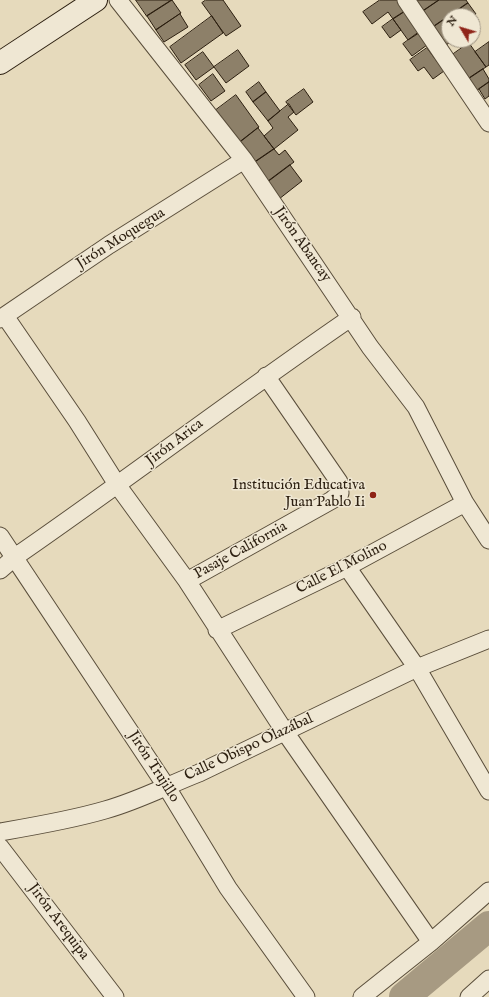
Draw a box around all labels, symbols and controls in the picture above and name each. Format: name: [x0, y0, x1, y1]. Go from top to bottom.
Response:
north arrow: [441, 8, 481, 48]
text: N: [444, 13, 461, 29]
street label: Jirón Abancay: [270, 204, 334, 286]
street label: Jirón Moquegua: [73, 205, 169, 273]
street label: Jirón Arica: [143, 416, 207, 470]
place label: Institución Educativa Juan Pablo Ii: [232, 477, 365, 512]
marker: Institución Educativa Juan Pablo Ii: [368, 490, 378, 500]
street label: Pasaje California: [191, 518, 291, 584]
street label: Calle El Molino: [294, 537, 390, 599]
street label: Calle Obispo Olazábal: [182, 710, 316, 786]
street label: Jirón Trujillo: [123, 728, 183, 806]
street label: Jirón Arequipa: [23, 880, 93, 964]

